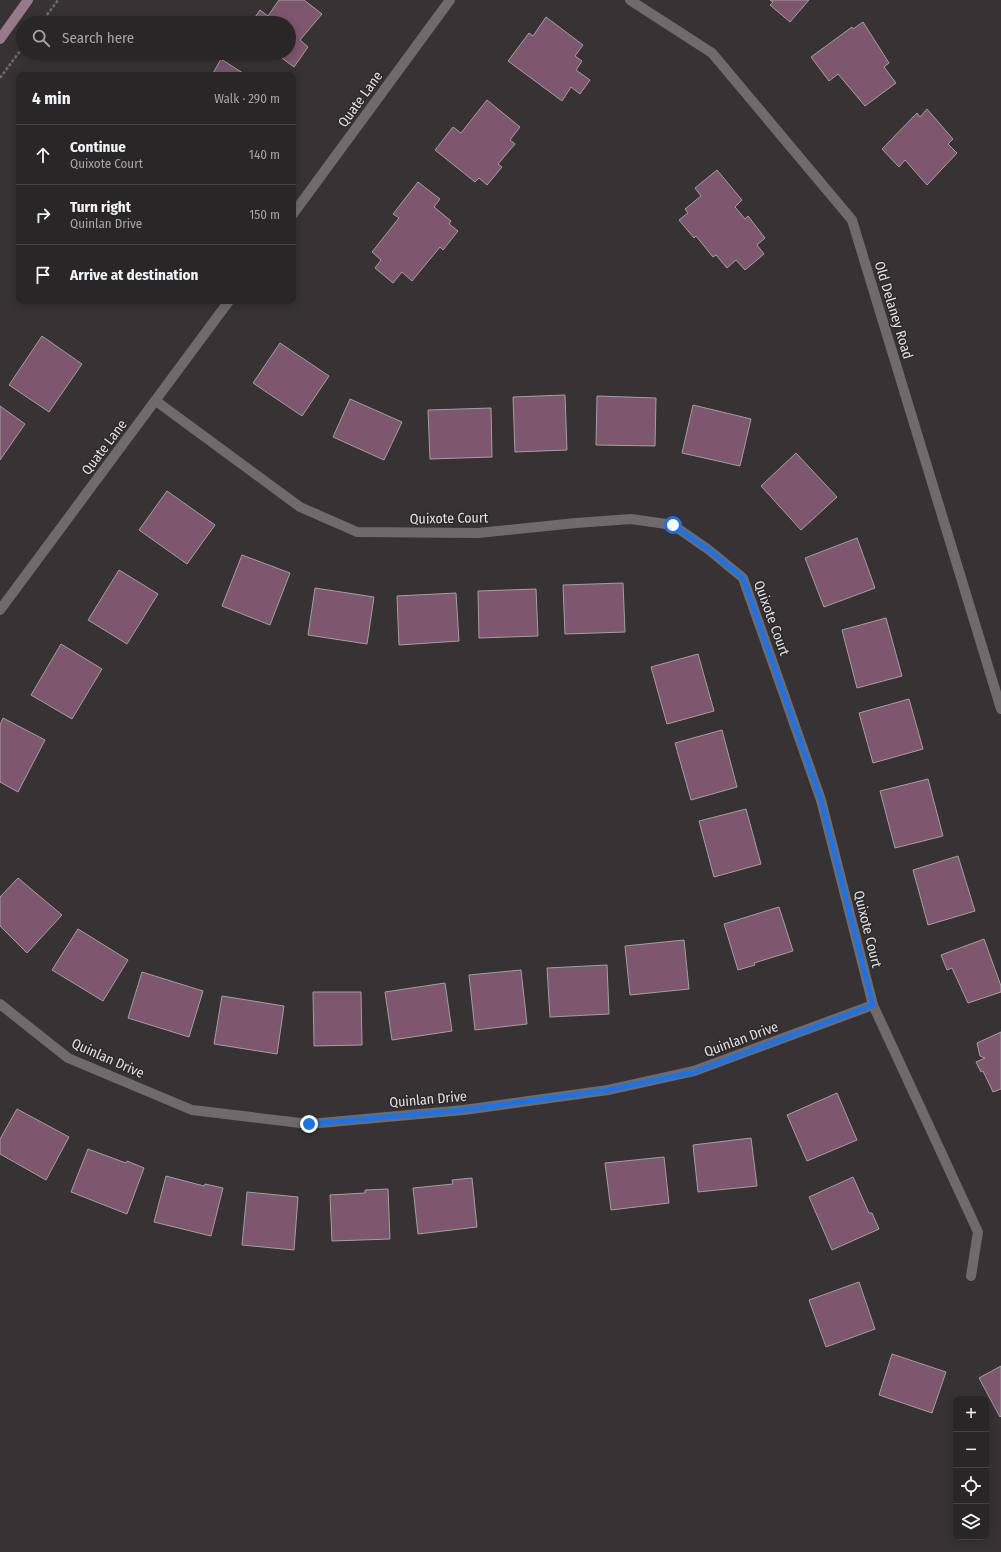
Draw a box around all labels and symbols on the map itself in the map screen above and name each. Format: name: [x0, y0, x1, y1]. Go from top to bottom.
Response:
street label: Quate Lane: [334, 68, 386, 131]
street label: Old Delaney Road: [871, 259, 916, 361]
street label: Quate Lane: [78, 416, 131, 478]
street label: Quixote Court: [410, 509, 489, 528]
route start: [664, 516, 682, 534]
street label: Quixote Court: [750, 578, 793, 658]
street label: Quixote Court: [850, 889, 885, 970]
street label: Quinlan Drive: [702, 1018, 781, 1061]
street label: Quinlan Drive: [69, 1035, 147, 1082]
street label: Quinlan Drive: [389, 1088, 468, 1111]
route end: [300, 1115, 318, 1133]

